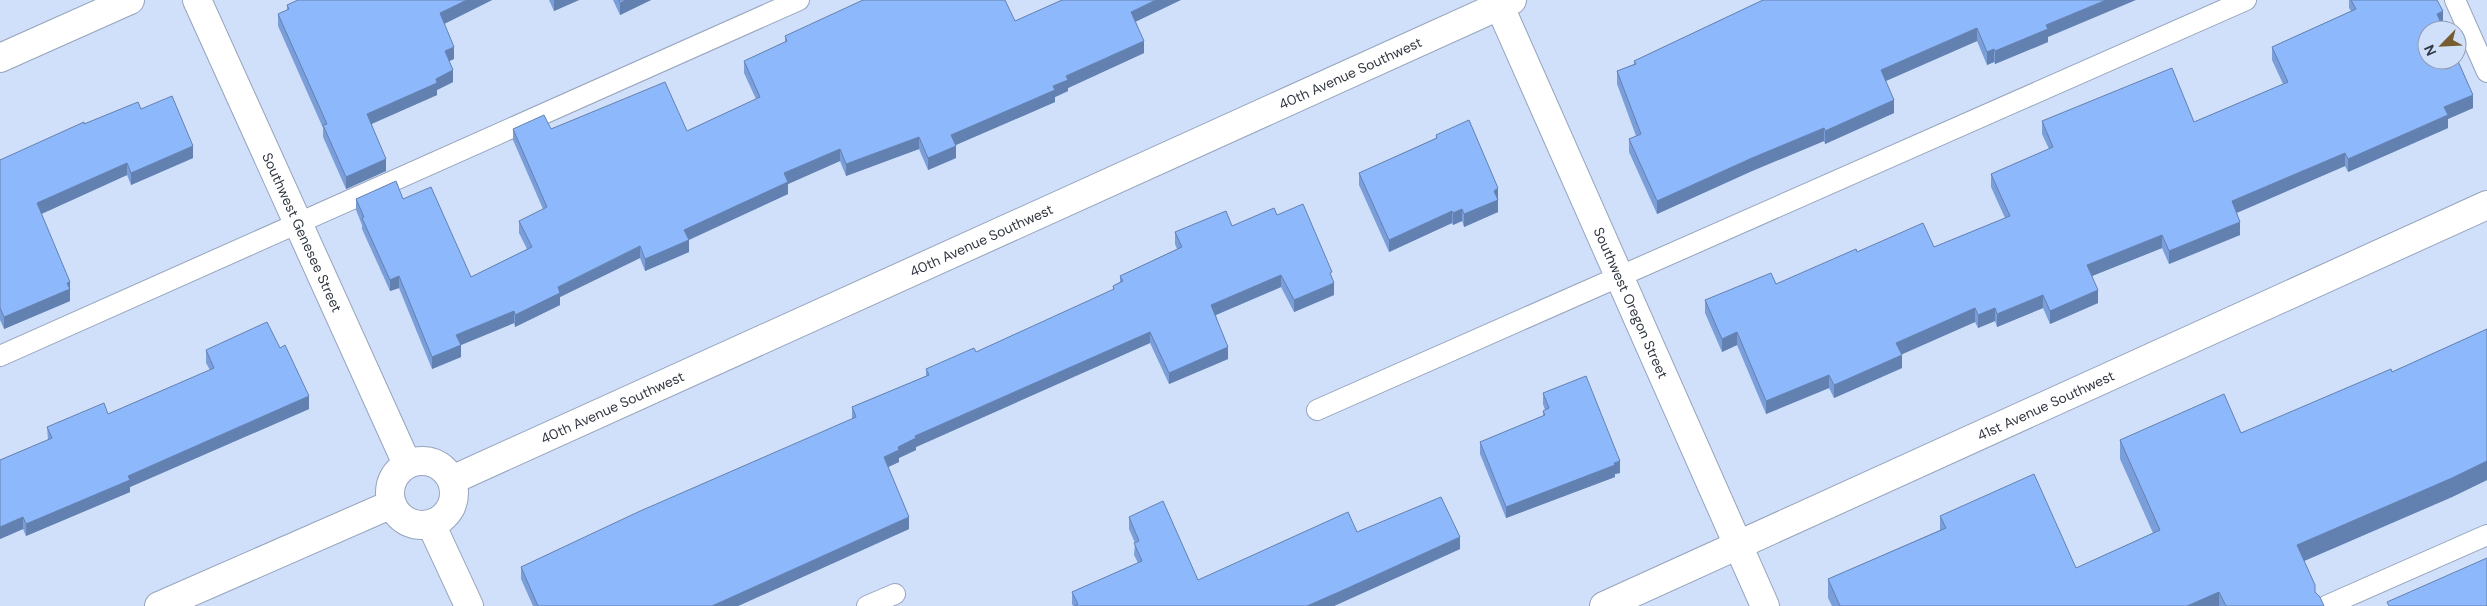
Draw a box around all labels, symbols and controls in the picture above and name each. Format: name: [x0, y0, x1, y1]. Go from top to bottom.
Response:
north arrow: [2417, 20, 2467, 70]
street label: 40th Avenue Southwest: [1276, 33, 1425, 114]
text: N: [2420, 42, 2440, 59]
street label: Southwest Genesee Street: [258, 150, 346, 315]
street label: 40th Avenue Southwest: [907, 200, 1056, 281]
street label: Southwest Oregon Street: [1590, 224, 1672, 381]
street label: 41st Avenue Southwest: [1974, 366, 2117, 444]
street label: 40th Avenue Southwest: [538, 367, 687, 448]

